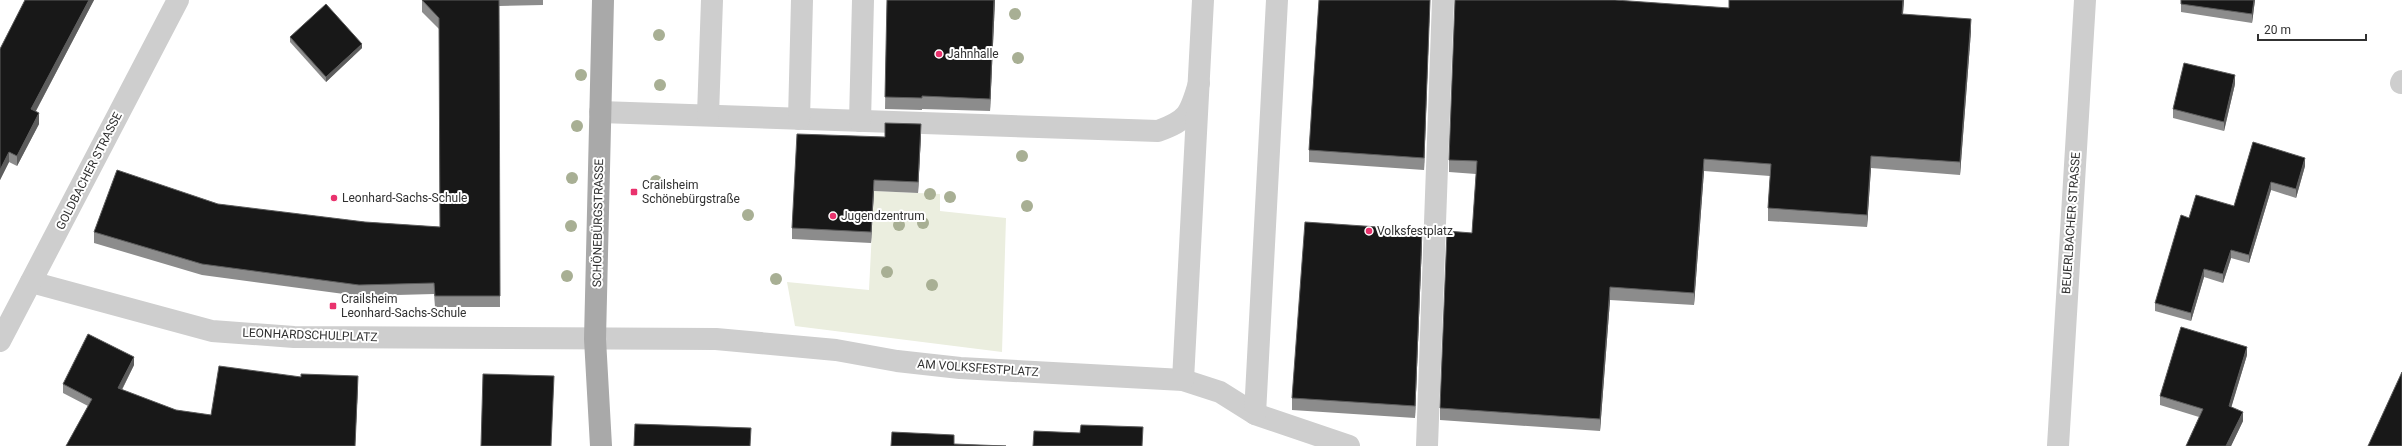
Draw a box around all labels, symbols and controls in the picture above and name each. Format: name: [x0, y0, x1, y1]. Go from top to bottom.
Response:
scale bar: [2258, 16, 2366, 42]
text: 20 m: [2264, 23, 2291, 37]
place label: Jahnhalle: [947, 47, 999, 61]
marker: Jahnhalle: [934, 49, 944, 59]
street label: GOLDBACHER STRASSE: [53, 110, 125, 232]
street label: BEUERLBACHER STRASSE: [2059, 151, 2083, 294]
street label: SCHÖNEBÜRGSTRASSE: [589, 158, 606, 287]
place label: Crailsheim Schönebürgstraße: [642, 178, 740, 206]
marker: Crailsheim Schönebürgstraße: [629, 187, 639, 197]
place label: Leonhard-Sachs-Schule: [342, 191, 467, 205]
marker: Leonhard-Sachs-Schule: [329, 193, 339, 203]
place label: Jugendzentrum: [841, 209, 925, 223]
marker: Jugendzentrum: [828, 211, 838, 221]
place label: Volksfestplatz: [1377, 224, 1453, 238]
marker: Volksfestplatz: [1364, 226, 1374, 236]
place label: Crailsheim Leonhard-Sachs-Schule: [341, 292, 466, 320]
marker: Crailsheim Leonhard-Sachs-Schule: [328, 301, 338, 311]
street label: LEONHARDSCHULPLATZ: [242, 326, 378, 344]
street label: AM VOLKSFESTPLATZ: [917, 357, 1039, 379]

